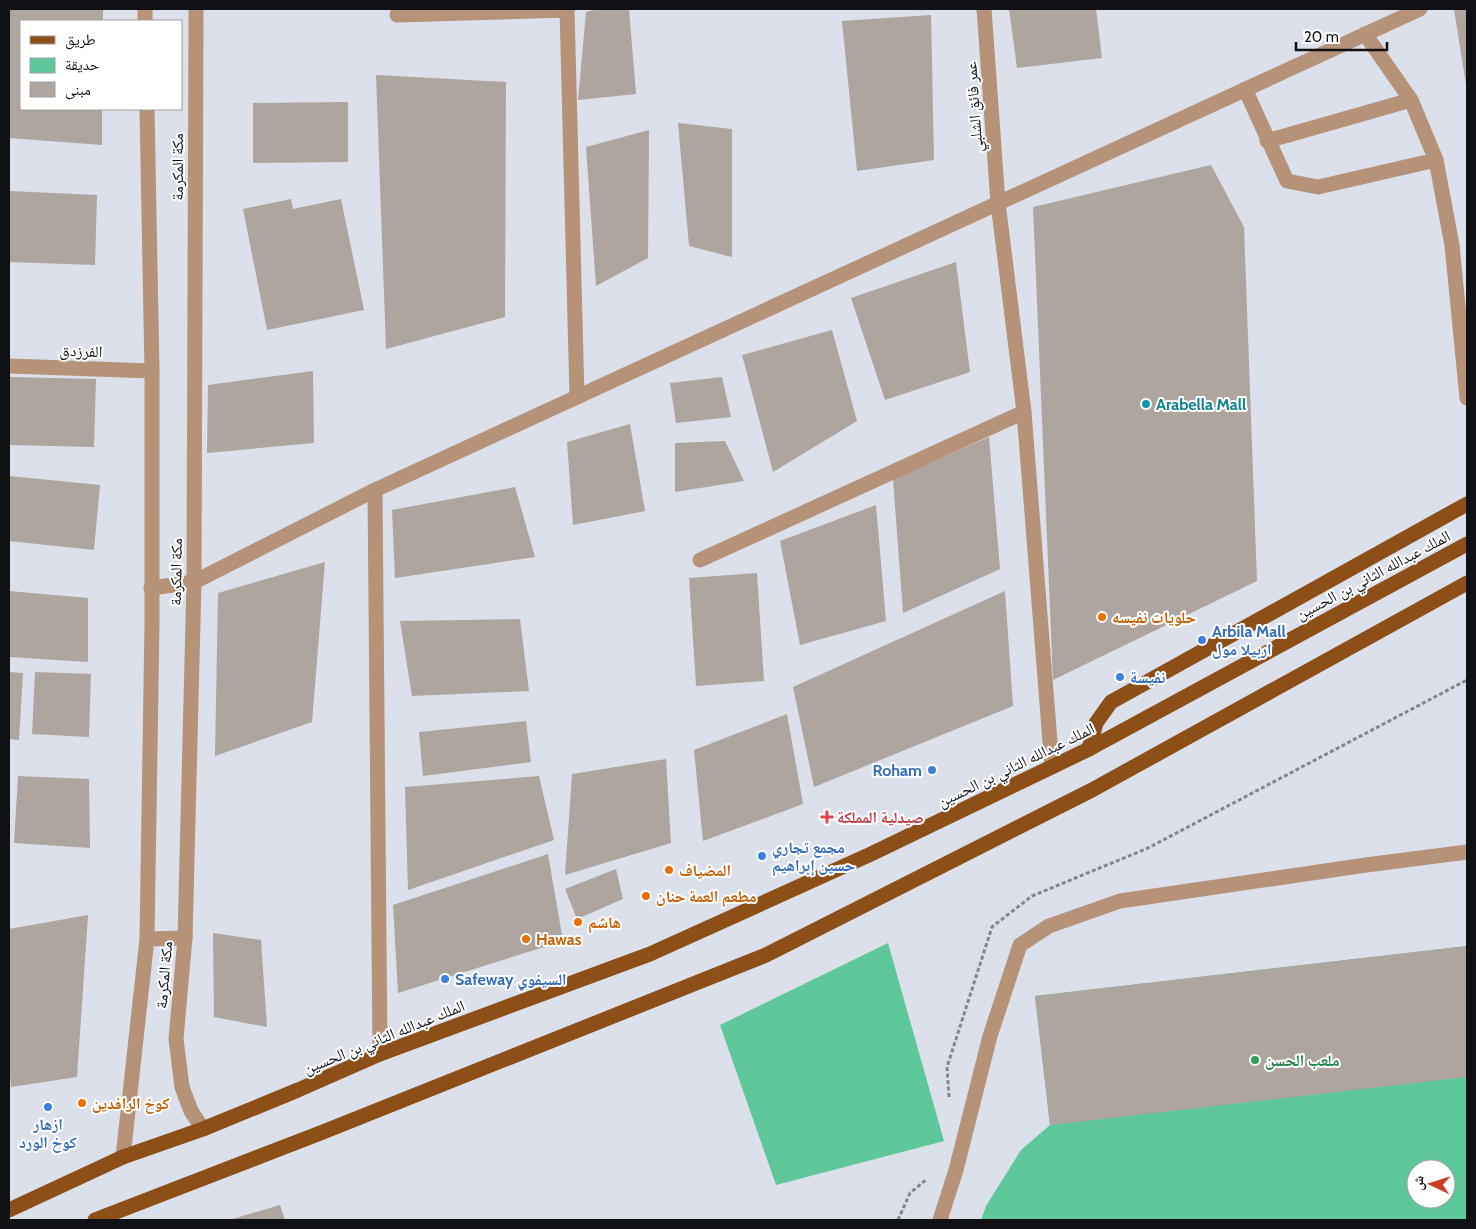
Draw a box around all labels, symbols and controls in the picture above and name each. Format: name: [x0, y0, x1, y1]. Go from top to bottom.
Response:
legend: [20, 20, 182, 110]
scale bar: [1296, 20, 1387, 52]
text: 20 m: [1304, 28, 1339, 46]
text: طريق: [65, 31, 96, 50]
text: حديقة: [65, 56, 100, 74]
street label: عمر فائق الشلبي: [961, 61, 990, 153]
text: مبنى: [65, 81, 91, 100]
street label: مكة المكرمة: [168, 133, 187, 201]
street label: الفرزدق: [59, 341, 103, 362]
place label: Arabella Mall: [1156, 395, 1246, 414]
marker: Arabella Mall: [1140, 398, 1152, 410]
street label: الملك عبدالله الثاني بن الحسين: [1292, 526, 1455, 627]
street label: مكة المكرمة: [166, 538, 186, 606]
place label: حلويات نفيسه: [1112, 608, 1196, 627]
marker: حلويات نفيسه: [1096, 611, 1108, 623]
place label: Arbila Mall اربيلا مول: [1212, 622, 1286, 659]
marker: Arbila Mall اربيلا مول: [1196, 634, 1208, 646]
place label: نفيسة: [1130, 668, 1165, 687]
marker: نفيسة: [1114, 671, 1126, 683]
street label: الملك عبدالله الثاني بن الحسين: [934, 719, 1099, 814]
place label: Roham: [872, 761, 922, 780]
marker: Roham: [926, 764, 938, 776]
place label: صيدلية المملكة: [837, 808, 924, 827]
marker: صيدلية المملكة: [821, 811, 833, 823]
place label: مجمع تجاري حسين إبراهيم: [772, 838, 855, 877]
marker: مجمع تجاري حسين إبراهيم: [756, 850, 768, 862]
place label: المضياف: [679, 861, 731, 880]
marker: المضياف: [663, 864, 675, 876]
place label: مطعم العمة حنان: [656, 887, 757, 908]
marker: مطعم العمة حنان: [640, 890, 652, 902]
place label: هاشم: [588, 913, 621, 934]
marker: هاشم: [572, 916, 584, 928]
place label: Hawas: [536, 930, 582, 949]
marker: Hawas: [520, 933, 532, 945]
street label: مكة المكرمة: [152, 940, 176, 1010]
place label: Safeway السيفوي: [455, 970, 567, 991]
marker: Safeway السيفوي: [439, 973, 451, 985]
street label: الملك عبدالله الثاني بن الحسين: [301, 996, 469, 1081]
place label: ملعب الحسن: [1265, 1051, 1340, 1070]
marker: ملعب الحسن: [1249, 1054, 1261, 1066]
place label: كوخ الرافدين: [92, 1094, 170, 1114]
marker: كوخ الرافدين: [76, 1097, 88, 1109]
marker: ازهار كوخ الورد: [42, 1101, 54, 1113]
place label: ازهار كوخ الورد: [19, 1115, 77, 1153]
north arrow: [1406, 1159, 1456, 1209]
text: ش: [1409, 1175, 1428, 1191]

